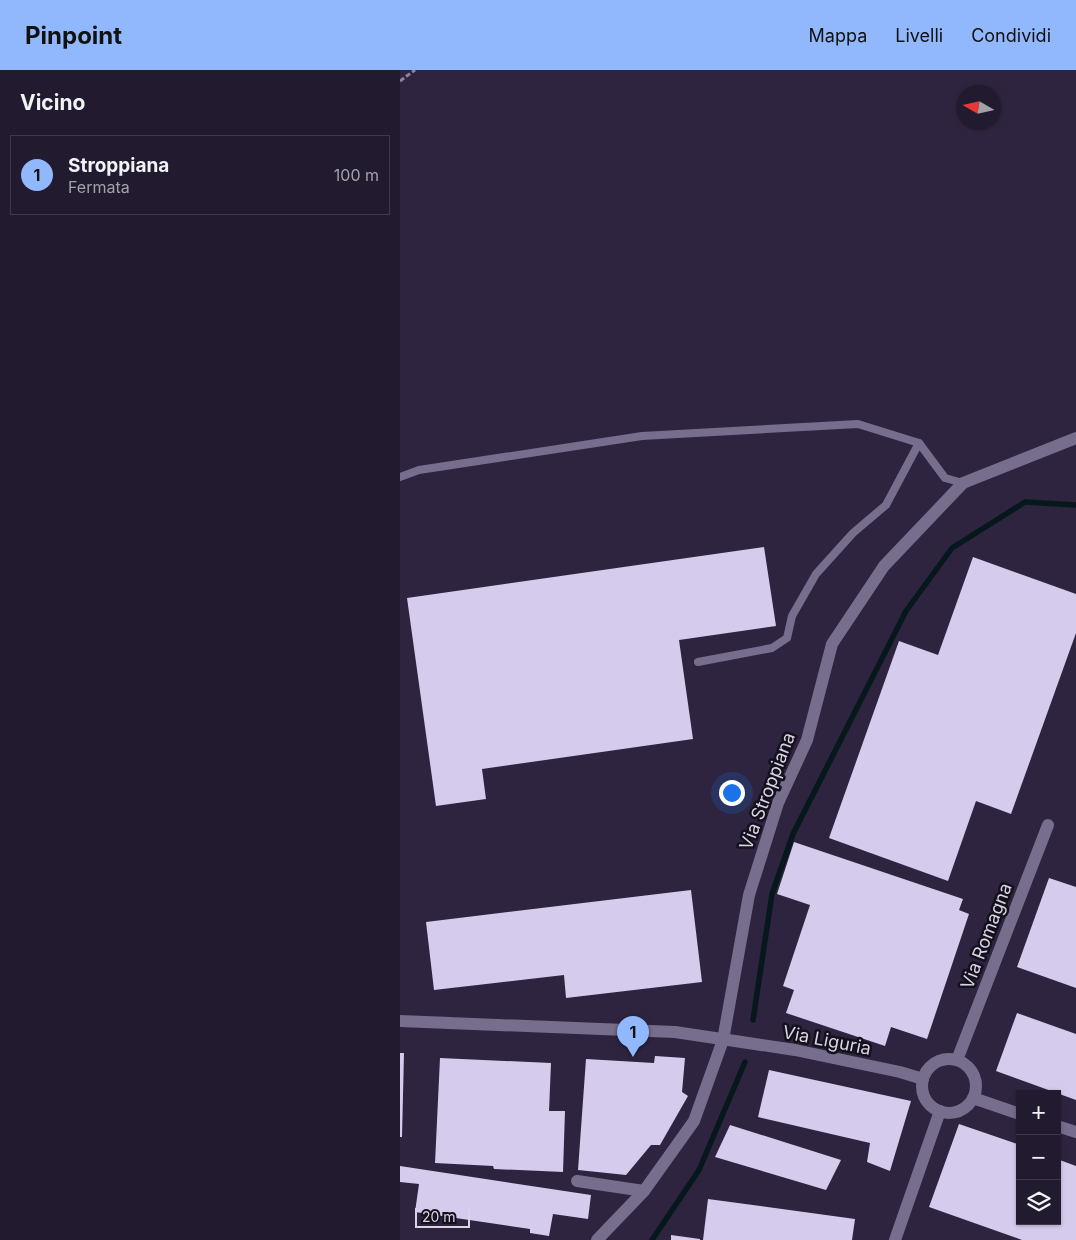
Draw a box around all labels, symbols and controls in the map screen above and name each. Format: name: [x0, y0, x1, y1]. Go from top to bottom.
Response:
text: Pinpoint: [25, 21, 122, 50]
text: Mappa: [809, 25, 867, 46]
text: Livelli: [895, 25, 943, 46]
text: Condividi: [971, 25, 1051, 46]
north arrow: [956, 85, 1001, 130]
text: Vicino: [20, 90, 85, 115]
text: Stroppiana: [68, 154, 169, 177]
text: 1: [34, 165, 40, 185]
text: 100 m: [334, 165, 379, 185]
text: Fermata: [68, 177, 130, 197]
street label: Via Stroppiana: [735, 729, 799, 853]
your location: [719, 780, 745, 806]
street label: Via Romagna: [956, 880, 1016, 992]
pin: 1: [617, 1016, 649, 1057]
street label: Via Liguria: [781, 1021, 873, 1059]
map controls: [1016, 1090, 1061, 1225]
button: +: [1016, 1090, 1061, 1135]
button: −: [1016, 1135, 1061, 1180]
button: layers: [1016, 1180, 1061, 1225]
scale bar: [415, 1205, 470, 1228]
text: 20 m: [422, 1208, 456, 1225]

